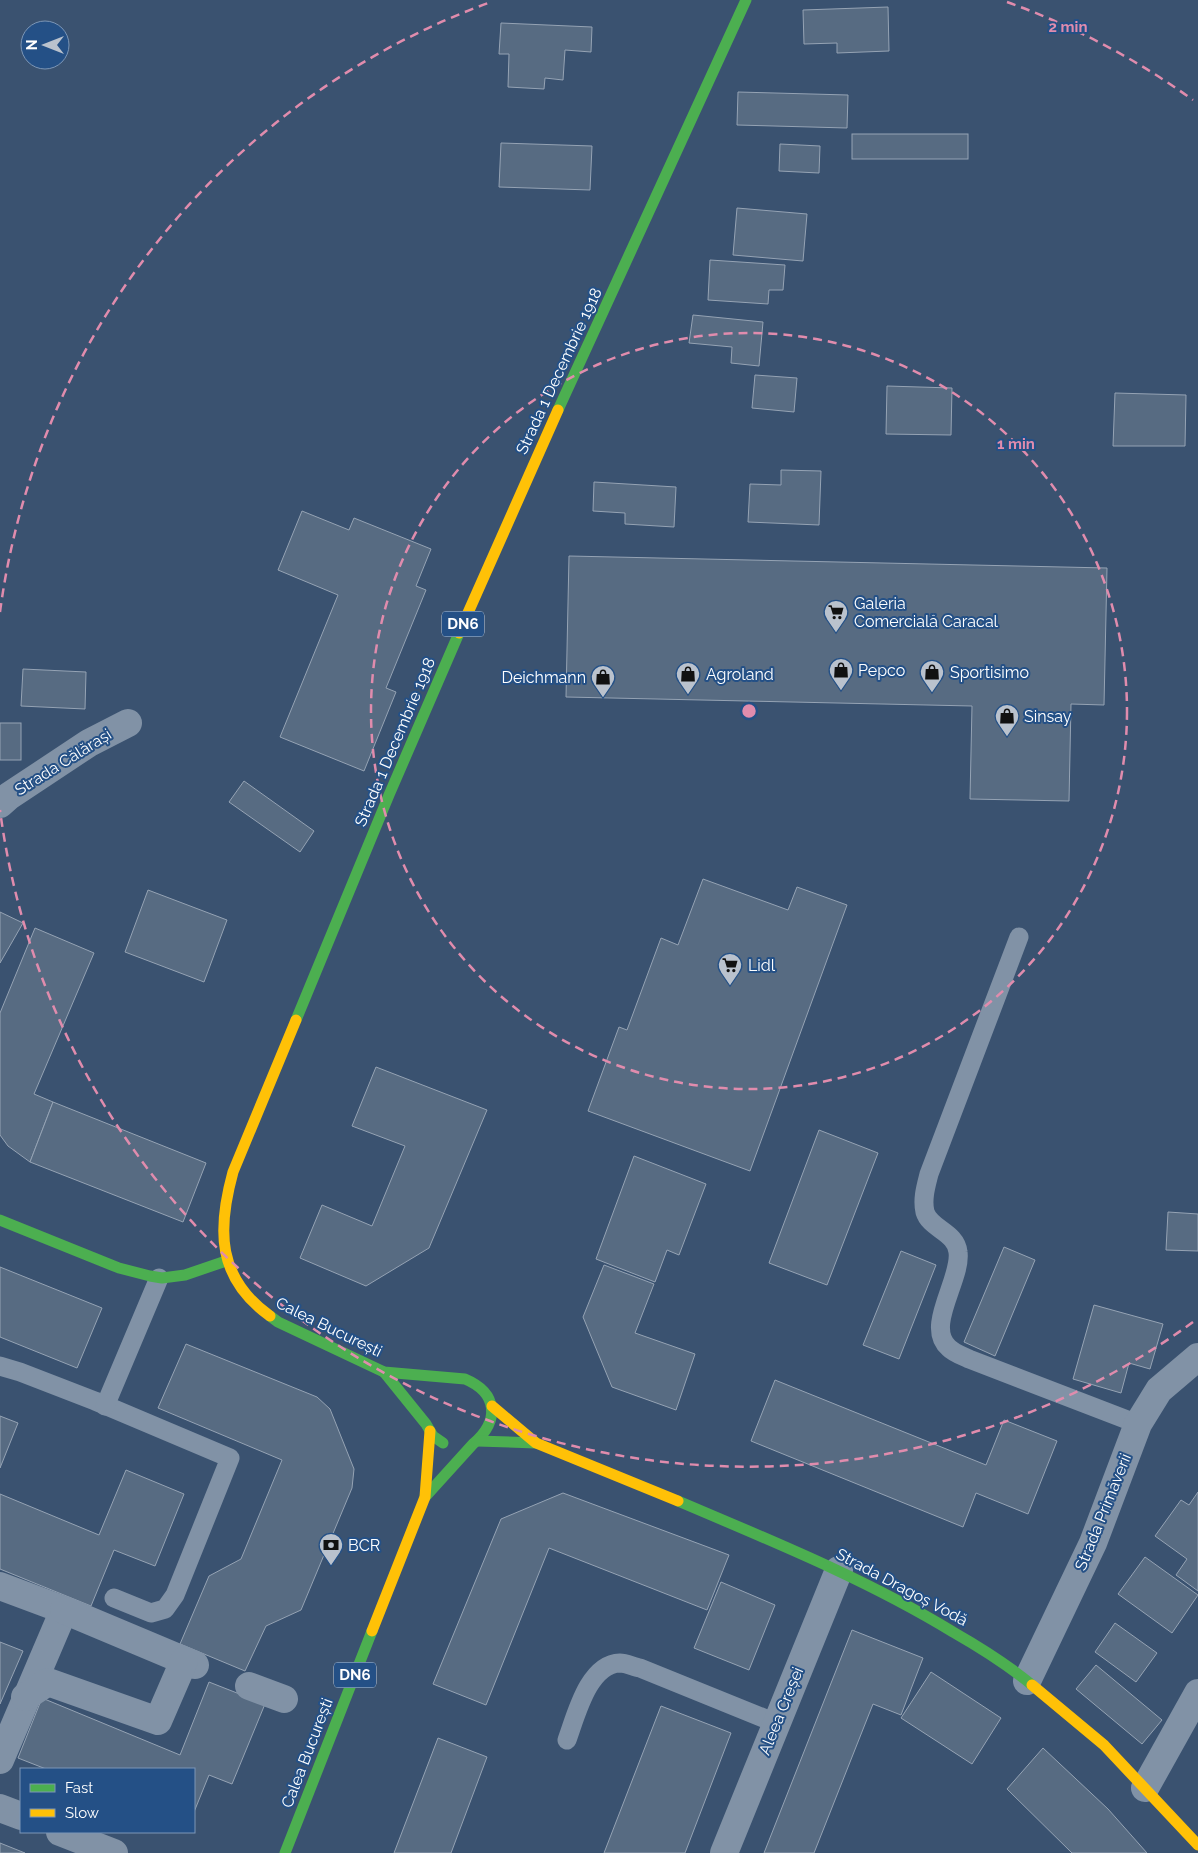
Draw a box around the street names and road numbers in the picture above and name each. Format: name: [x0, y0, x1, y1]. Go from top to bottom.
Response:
street label: Strada 1 Decembrie 1918: [512, 285, 606, 457]
road number: DN6: [442, 612, 484, 636]
street label: Strada 1 Decembrie 1918: [351, 655, 439, 829]
street label: Strada Călărași: [11, 725, 115, 799]
street label: Calea București: [273, 1293, 385, 1361]
street label: Strada Primăverii: [1071, 1451, 1135, 1573]
street label: Strada Dragoș Vodă: [833, 1544, 971, 1630]
road number: DN6: [334, 1662, 376, 1688]
street label: Aleea Creșei: [755, 1664, 807, 1758]
street label: Calea București: [277, 1695, 337, 1811]

